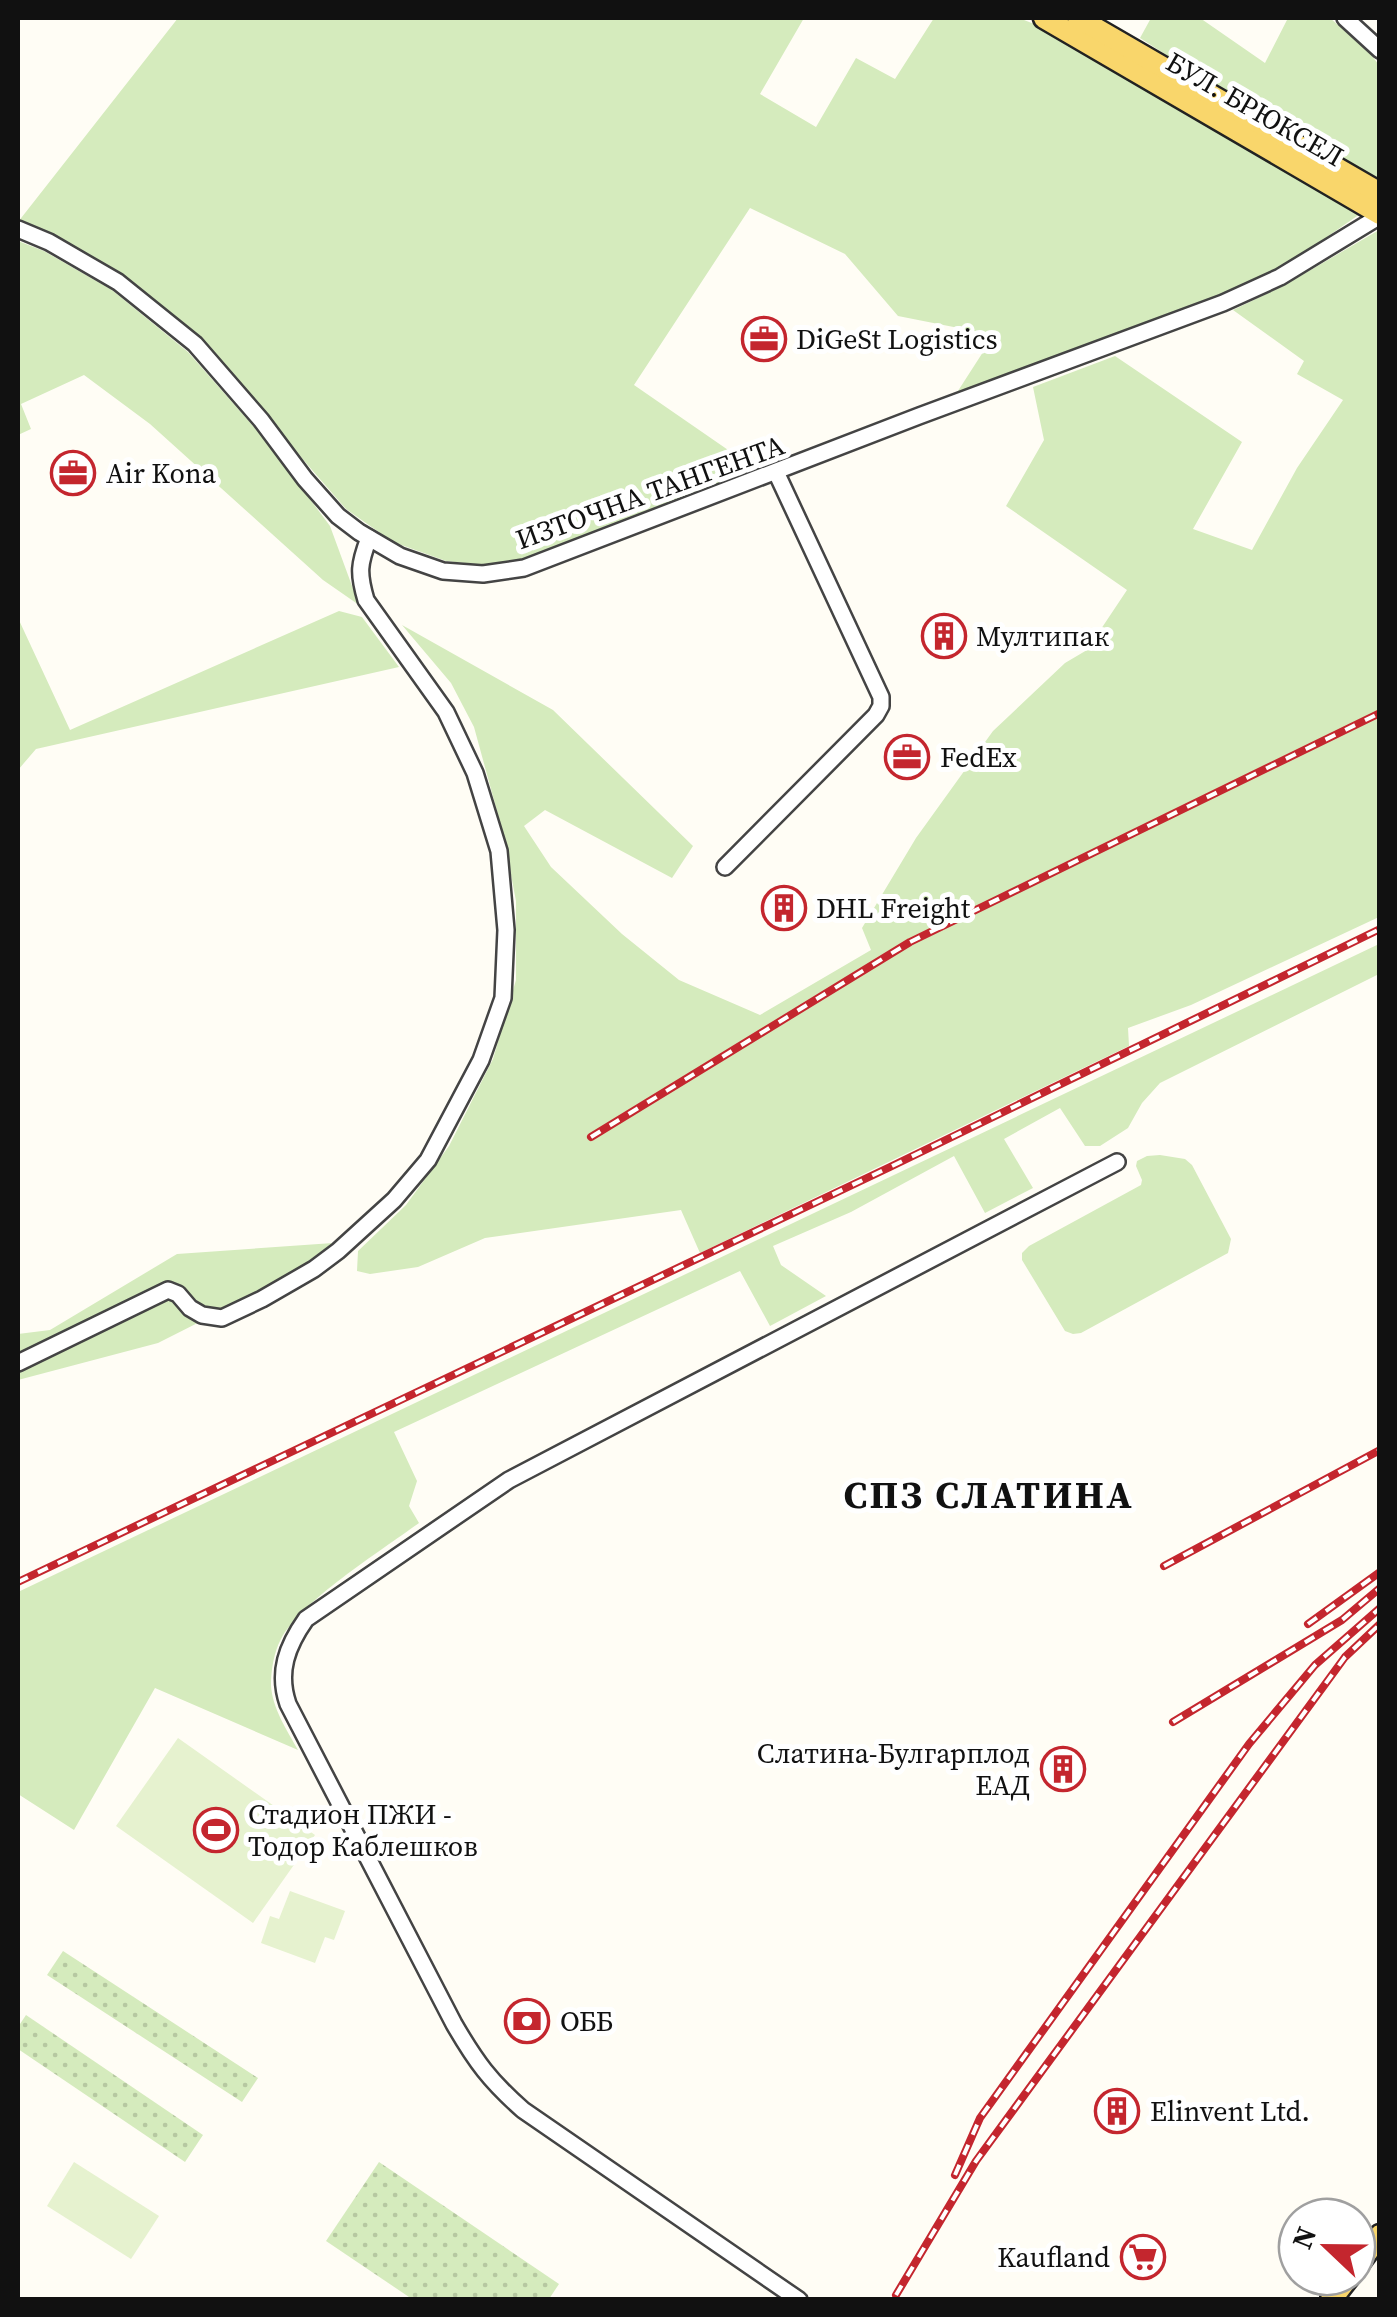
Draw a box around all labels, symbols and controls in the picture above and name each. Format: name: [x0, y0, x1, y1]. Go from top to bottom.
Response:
street label: БУЛ. БРЮКСЕЛ: [1159, 43, 1351, 175]
office icon: DiGeSt Logistics: [741, 316, 787, 362]
place label: DiGeSt Logistics: [796, 320, 998, 358]
street label: ИЗТОЧНА ТАНГЕНТА: [510, 426, 790, 558]
office icon: Air Kona: [50, 450, 96, 496]
place label: Air Kona: [106, 454, 217, 492]
building icon: Мултипак: [921, 613, 967, 659]
place label: Мултипак: [976, 617, 1110, 655]
office icon: FedEx: [884, 734, 930, 780]
place label: FedEx: [940, 738, 1017, 776]
building icon: DHL Freight: [761, 885, 807, 931]
place label: DHL Freight: [816, 889, 971, 927]
district label: СПЗ СЛАТИНА: [843, 1469, 1135, 1521]
place label: Слатина-Булгарплод ЕАД: [757, 1734, 1030, 1804]
building icon: Слатина-Булгарплод ЕАД: [1040, 1746, 1086, 1792]
place label: Стадион ПЖИ - Тодор Каблешков: [248, 1795, 478, 1865]
sports icon: Стадион ПЖИ - Тодор Каблешков: [193, 1807, 239, 1853]
bank icon: ОББ: [504, 1998, 550, 2044]
place label: ОББ: [560, 2002, 613, 2040]
building icon: Elinvent Ltd.: [1094, 2088, 1140, 2134]
place label: Elinvent Ltd.: [1150, 2092, 1310, 2130]
north arrow: [1277, 2197, 1377, 2297]
text: N: [1282, 2221, 1325, 2254]
supermarket icon: Kaufland: [1120, 2234, 1166, 2280]
place label: Kaufland: [997, 2238, 1110, 2276]

